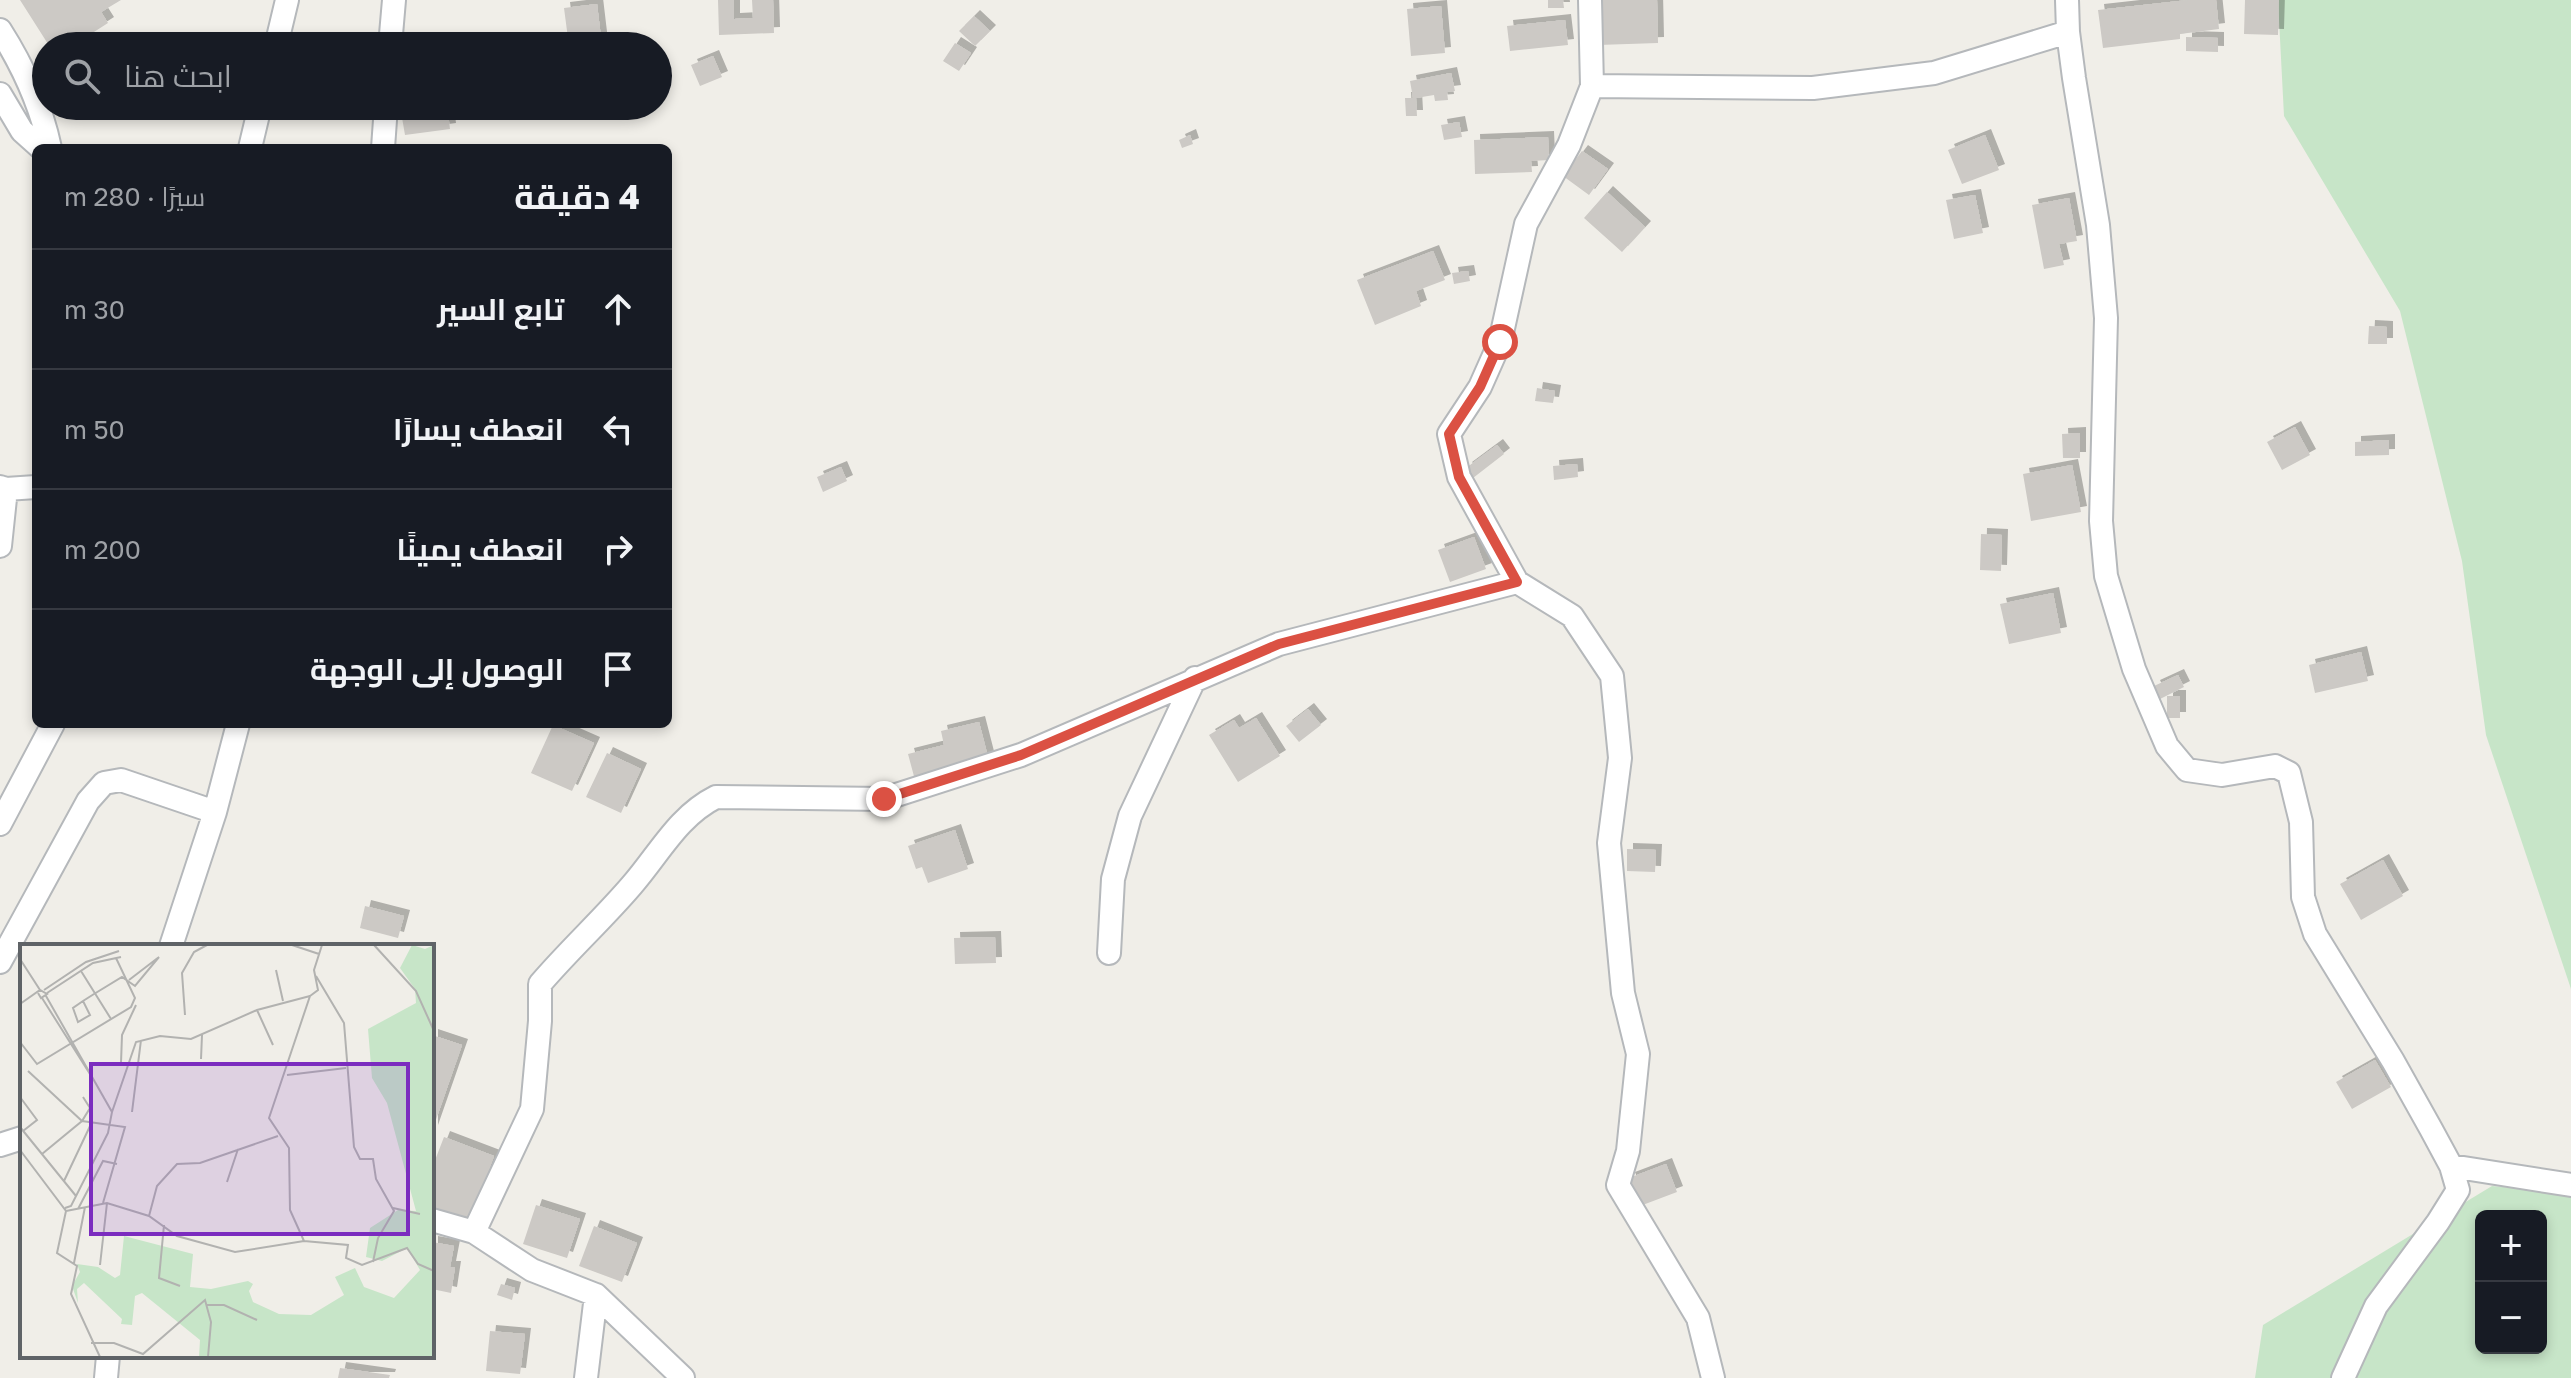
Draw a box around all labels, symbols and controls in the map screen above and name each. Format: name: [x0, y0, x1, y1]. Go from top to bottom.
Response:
search box: [32, 32, 672, 120]
icon: search: [60, 54, 104, 98]
text: ابحث هنا: [124, 58, 232, 94]
text: 4 دقيقة: [514, 176, 640, 216]
text: سيرًا · 280 m: [64, 181, 205, 212]
icon: ahead: [596, 287, 640, 331]
text: تابع السير: [437, 291, 564, 327]
text: 30 m: [64, 294, 125, 325]
route start: [1482, 324, 1518, 360]
icon: left: [596, 407, 640, 451]
text: انعطف يسارًا: [393, 411, 564, 447]
text: 50 m: [64, 414, 125, 445]
icon: right: [596, 527, 640, 571]
text: انعطف يمينًا: [397, 531, 564, 567]
text: 200 m: [64, 534, 141, 565]
icon: arrive: [596, 647, 640, 691]
text: الوصول إلى الوجهة: [310, 651, 564, 687]
route end: [866, 781, 902, 817]
inset map: [20, 944, 434, 1358]
map controls: [2475, 1210, 2547, 1354]
button: +: [2475, 1210, 2547, 1282]
button: −: [2475, 1282, 2547, 1354]

